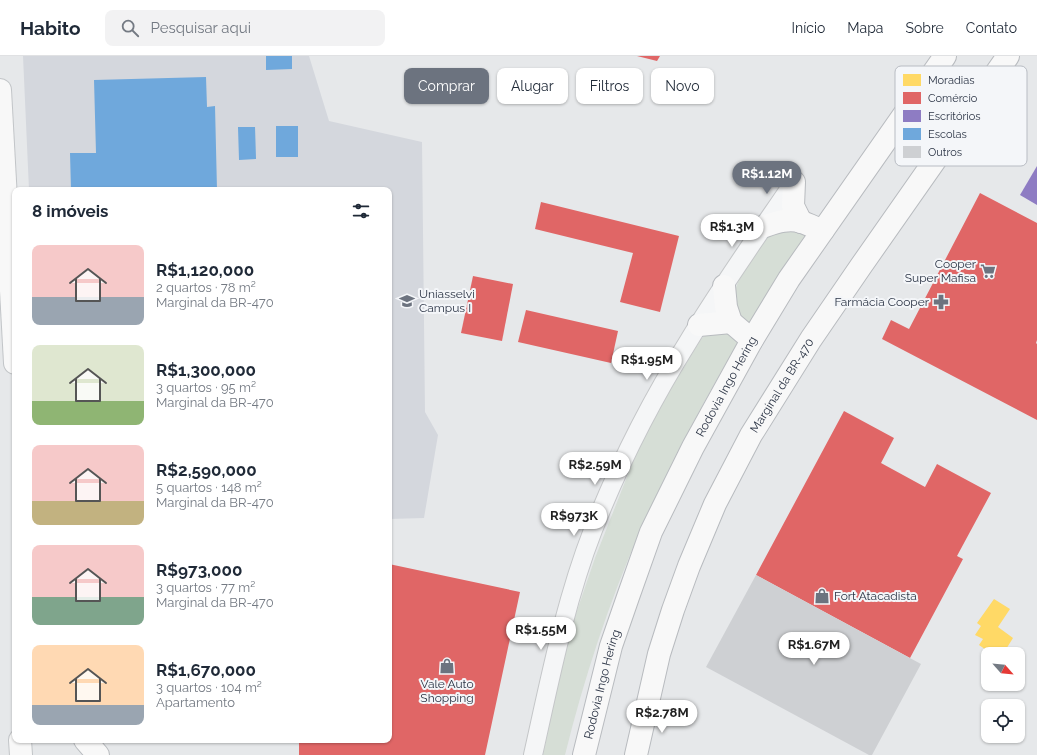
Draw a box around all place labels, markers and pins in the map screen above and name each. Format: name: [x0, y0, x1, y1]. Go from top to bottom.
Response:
pin: R$1.12M: [730, 161, 804, 195]
pin: R$1.3M: [699, 214, 765, 248]
place label: Cooper Super Mafisa: [905, 257, 977, 285]
supermarket icon: Cooper Super Mafisa: [979, 262, 997, 280]
place label: Uniasselvi Campus I: [419, 287, 475, 315]
school or university icon: Uniasselvi Campus I: [398, 292, 416, 310]
pharmacy icon: Farmácia Cooper: [932, 293, 950, 311]
place label: Farmácia Cooper: [834, 295, 930, 309]
pin: R$1.95M: [610, 347, 684, 381]
pin: R$2.59M: [558, 452, 632, 486]
pin: R$973K: [541, 503, 607, 537]
shop icon: Fort Atacadista: [813, 587, 831, 605]
place label: Fort Atacadista: [834, 589, 917, 603]
pin: R$1.55M: [504, 617, 578, 651]
pin: R$1.67M: [777, 632, 851, 666]
shop icon: Vale Auto Shopping: [438, 657, 456, 675]
place label: Vale Auto Shopping: [420, 677, 474, 705]
pin: R$2.78M: [625, 700, 699, 734]

